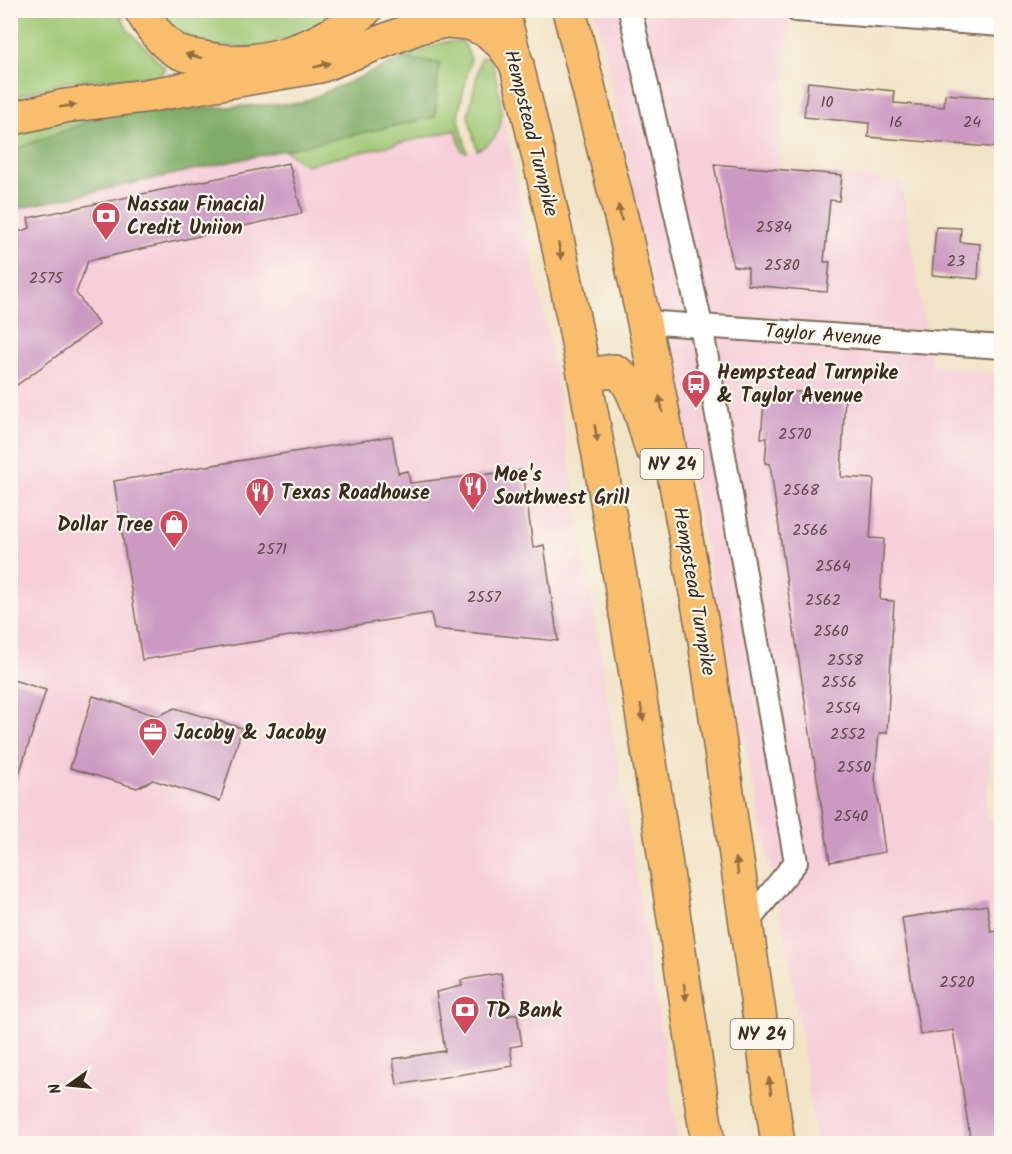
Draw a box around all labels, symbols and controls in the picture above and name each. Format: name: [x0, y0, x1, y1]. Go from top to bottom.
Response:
street label: Hempstead Turnpike: [494, 47, 566, 220]
one-way arrow: [185, 51, 203, 60]
one-way arrow: [313, 59, 331, 69]
house number: 10: [820, 90, 834, 115]
one-way arrow: [58, 101, 77, 110]
house number: 16: [889, 110, 903, 135]
house number: 24: [963, 110, 981, 135]
place label: Nassau Finacial Credit Uniion: [127, 190, 265, 245]
bank icon: Nassau Finacial Credit Uniion: [90, 200, 122, 242]
one-way arrow: [615, 204, 625, 223]
house number: 2584: [756, 215, 792, 240]
one-way arrow: [556, 242, 566, 260]
house number: 23: [947, 249, 965, 274]
house number: 2580: [764, 253, 800, 278]
house number: 2575: [29, 266, 64, 291]
street label: Taylor Avenue: [763, 316, 882, 356]
place label: Hempstead Turnpike & Taylor Avenue: [717, 358, 898, 413]
bus stop icon: Hempstead Turnpike & Taylor Avenue: [680, 368, 712, 410]
one-way arrow: [656, 394, 665, 413]
house number: 2570: [778, 422, 812, 447]
one-way arrow: [592, 424, 601, 443]
road number: NY 24: [640, 449, 704, 479]
place label: Moe's Southwest Grill: [494, 460, 630, 515]
restaurant icon: Moe's Southwest Grill: [457, 470, 489, 512]
restaurant icon: Texas Roadhouse: [244, 476, 276, 518]
place label: Texas Roadhouse: [281, 478, 430, 510]
house number: 2568: [783, 478, 820, 503]
street label: Hempstead Turnpike: [662, 504, 724, 678]
shop icon: Dollar Tree: [158, 508, 190, 550]
place label: Dollar Tree: [57, 510, 153, 542]
house number: 2566: [792, 518, 828, 543]
house number: 2571: [257, 537, 287, 562]
house number: 2564: [815, 554, 851, 579]
house number: 2557: [467, 585, 502, 610]
house number: 2562: [805, 588, 841, 613]
house number: 2560: [814, 619, 848, 644]
house number: 2558: [827, 648, 863, 673]
house number: 2556: [821, 670, 857, 695]
house number: 2554: [825, 696, 861, 721]
one-way arrow: [638, 704, 647, 723]
office icon: Jacoby & Jacoby: [137, 716, 169, 758]
place label: Jacoby & Jacoby: [174, 718, 327, 750]
house number: 2552: [830, 722, 866, 747]
house number: 2550: [837, 755, 871, 780]
house number: 2540: [834, 804, 868, 829]
one-way arrow: [733, 856, 742, 875]
house number: 2520: [939, 970, 975, 995]
one-way arrow: [681, 983, 690, 1002]
bank icon: TD Bank: [449, 994, 481, 1036]
place label: TD Bank: [486, 996, 563, 1028]
road number: NY 24: [730, 1019, 794, 1049]
north arrow: [39, 1055, 99, 1115]
one-way arrow: [765, 1076, 774, 1095]
text: N: [43, 1080, 69, 1097]

